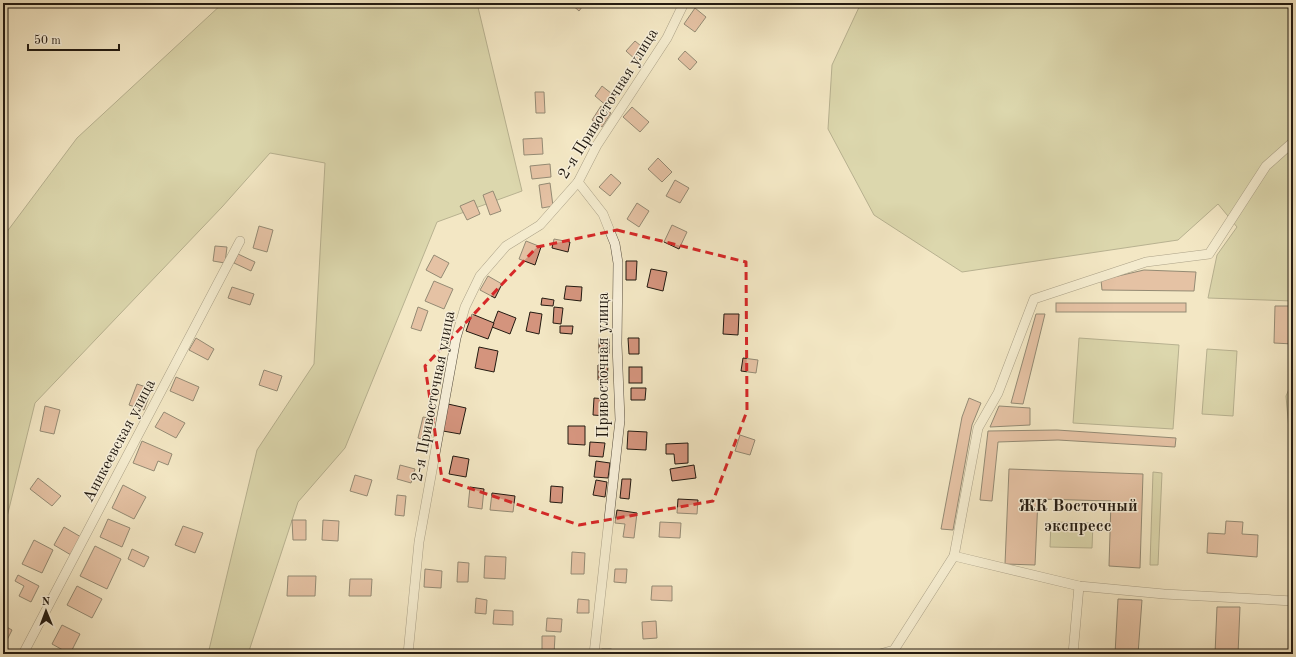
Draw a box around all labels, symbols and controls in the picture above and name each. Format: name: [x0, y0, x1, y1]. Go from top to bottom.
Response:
scale bar: [28, 26, 119, 52]
street label: 2-я Привосточная улица: [556, 26, 662, 182]
text: 50 m: [34, 34, 61, 47]
street label: Привосточная улица: [596, 292, 612, 438]
street label: 2-я Привосточная улица: [410, 309, 458, 483]
street label: Аникеевская улица: [81, 377, 159, 505]
district label: ЖК Восточный экспресс: [1018, 498, 1138, 535]
north arrow: [26, 591, 66, 631]
text: N: [42, 597, 51, 608]

